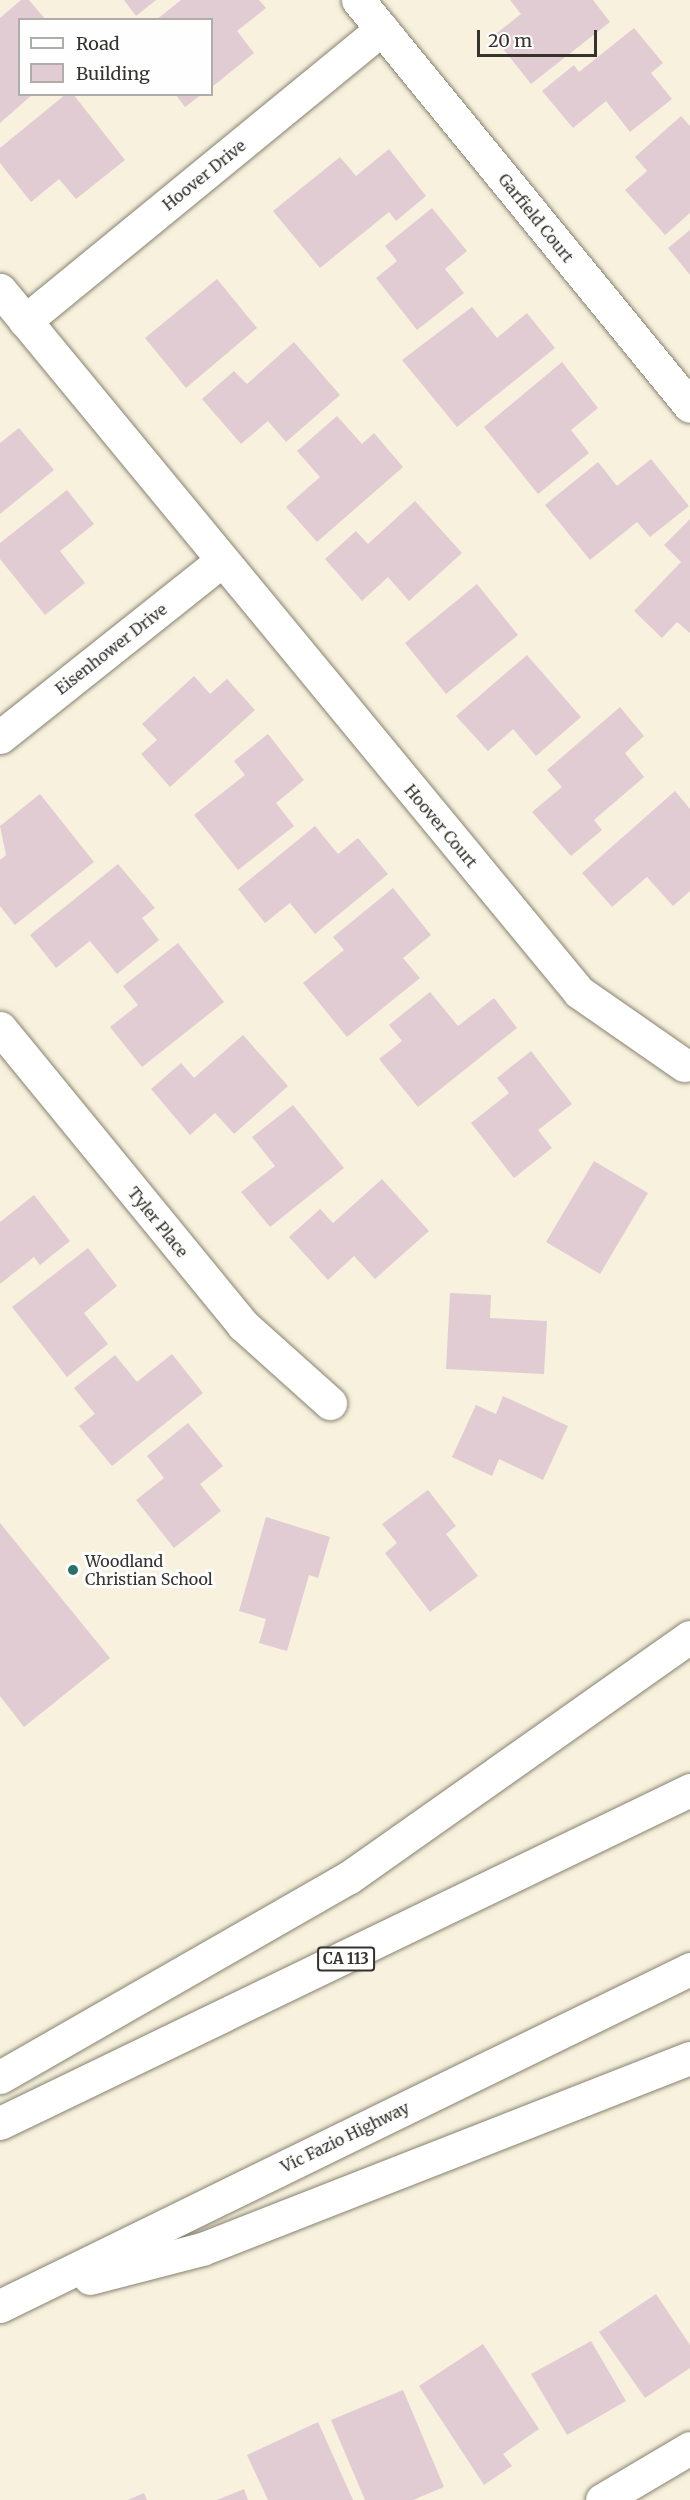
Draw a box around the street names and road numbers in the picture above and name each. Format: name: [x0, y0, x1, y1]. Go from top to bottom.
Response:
street label: Hoover Drive: [159, 136, 249, 214]
street label: Garfield Court: [494, 170, 578, 266]
street label: Eisenhower Drive: [51, 599, 171, 699]
street label: Hoover Court: [401, 780, 481, 872]
street label: Tyler Place: [124, 1183, 192, 1261]
road number: CA 113: [316, 1947, 376, 1971]
street label: Vic Fazio Highway: [278, 2098, 412, 2176]

